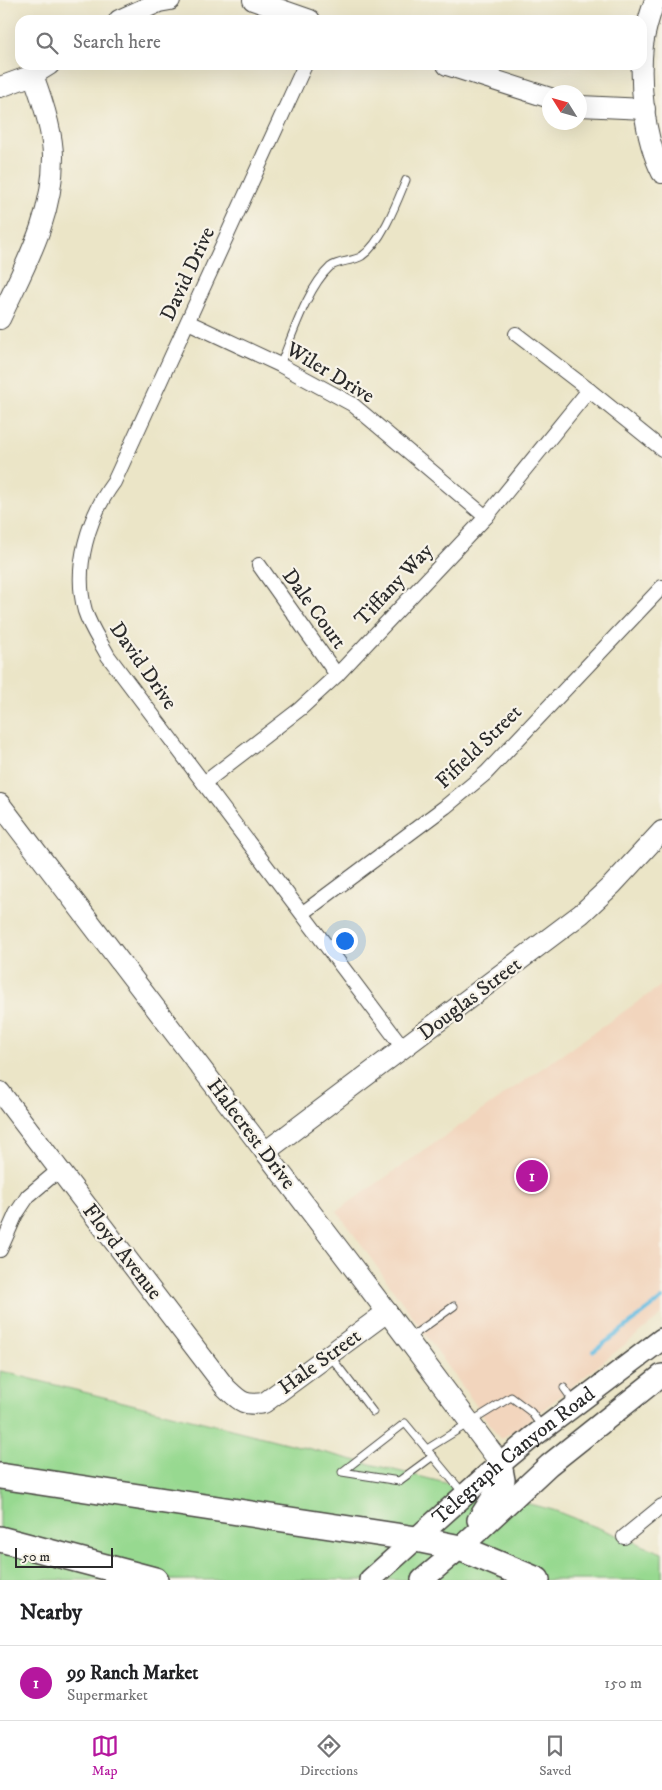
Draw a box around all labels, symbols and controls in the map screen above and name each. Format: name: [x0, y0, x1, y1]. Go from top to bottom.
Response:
search box: [15, 15, 647, 70]
icon: search: [33, 29, 61, 57]
text: Search here: [73, 31, 161, 54]
north arrow: [542, 85, 587, 130]
street label: David Drive: [155, 223, 221, 325]
street label: Wiler Drive: [280, 336, 379, 410]
street label: Tiffany Way: [349, 537, 440, 632]
street label: Dale Court: [276, 564, 352, 654]
street label: David Drive: [103, 617, 183, 715]
street label: Fifield Street: [430, 699, 528, 794]
your location: [332, 928, 358, 954]
street label: Douglas Street: [413, 952, 527, 1046]
street label: Halecrest Drive: [201, 1073, 301, 1195]
pin: 1: [516, 1157, 548, 1195]
street label: Floyd Avenue: [76, 1199, 168, 1305]
street label: Hale Street: [274, 1323, 367, 1401]
street label: Telegraph Canyon Road: [427, 1381, 601, 1531]
scale bar: [15, 1545, 112, 1568]
text: 50 m: [22, 1548, 50, 1566]
text: Nearby: [20, 1600, 82, 1626]
text: 99 Ranch Market: [67, 1662, 198, 1685]
text: 1: [33, 1673, 39, 1693]
text: 150 m: [604, 1673, 642, 1693]
text: Supermarket: [67, 1685, 148, 1705]
tab: Map: [91, 1732, 119, 1780]
tab: Directions: [300, 1732, 358, 1780]
tab: Saved: [539, 1732, 571, 1780]

